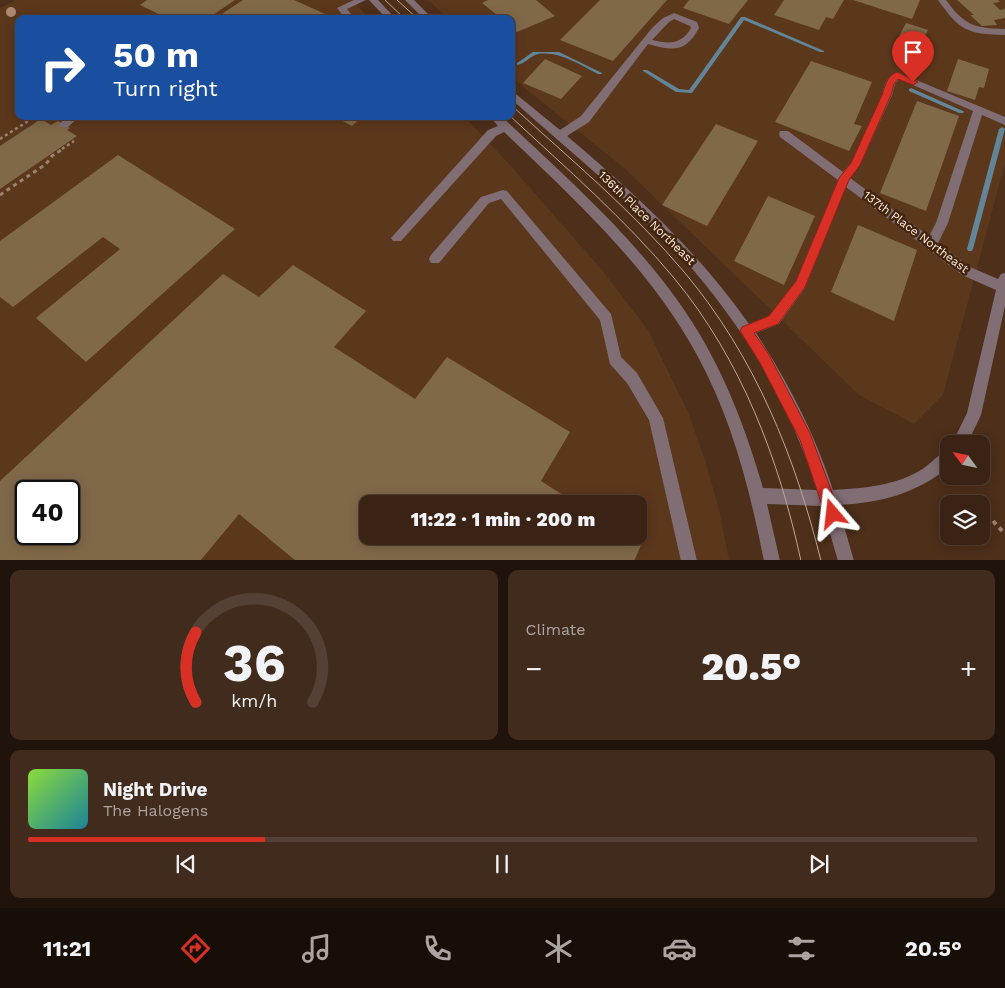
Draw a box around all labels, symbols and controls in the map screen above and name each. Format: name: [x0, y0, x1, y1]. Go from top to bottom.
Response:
pin: [892, 31, 934, 82]
text: 50 m: [113, 34, 199, 76]
icon: right: [30, 35, 95, 100]
icon: arrive: [899, 38, 927, 66]
text: Turn right: [113, 76, 218, 101]
street label: 136th Place Northeast: [596, 168, 698, 268]
street label: 137th Place Northeast: [861, 188, 971, 276]
north arrow: [940, 435, 990, 485]
map controls: [940, 435, 990, 545]
speed limit sign: 40: [15, 480, 80, 545]
position arrow: [806, 487, 858, 539]
button: layers: [940, 495, 990, 545]
text: 11:22 · 1 min · 200 m: [411, 508, 595, 531]
text: Climate: [526, 620, 586, 639]
text: 36: [222, 633, 285, 694]
text: 20.5°: [701, 645, 801, 689]
text: −: [526, 652, 542, 685]
text: +: [960, 652, 977, 685]
text: km/h: [231, 690, 277, 711]
text: Night Drive: [103, 778, 208, 801]
text: The Halogens: [103, 801, 208, 820]
icon: previous: [172, 850, 200, 878]
icon: pause: [488, 850, 516, 878]
icon: next: [805, 850, 833, 878]
icon: directions: [178, 931, 213, 966]
icon: music: [299, 931, 334, 966]
icon: phone: [420, 931, 455, 966]
icon: climate: [541, 931, 576, 966]
icon: car: [662, 931, 697, 966]
icon: filters: [784, 931, 819, 966]
text: 11:21: [43, 936, 91, 961]
text: 20.5°: [905, 936, 962, 961]

